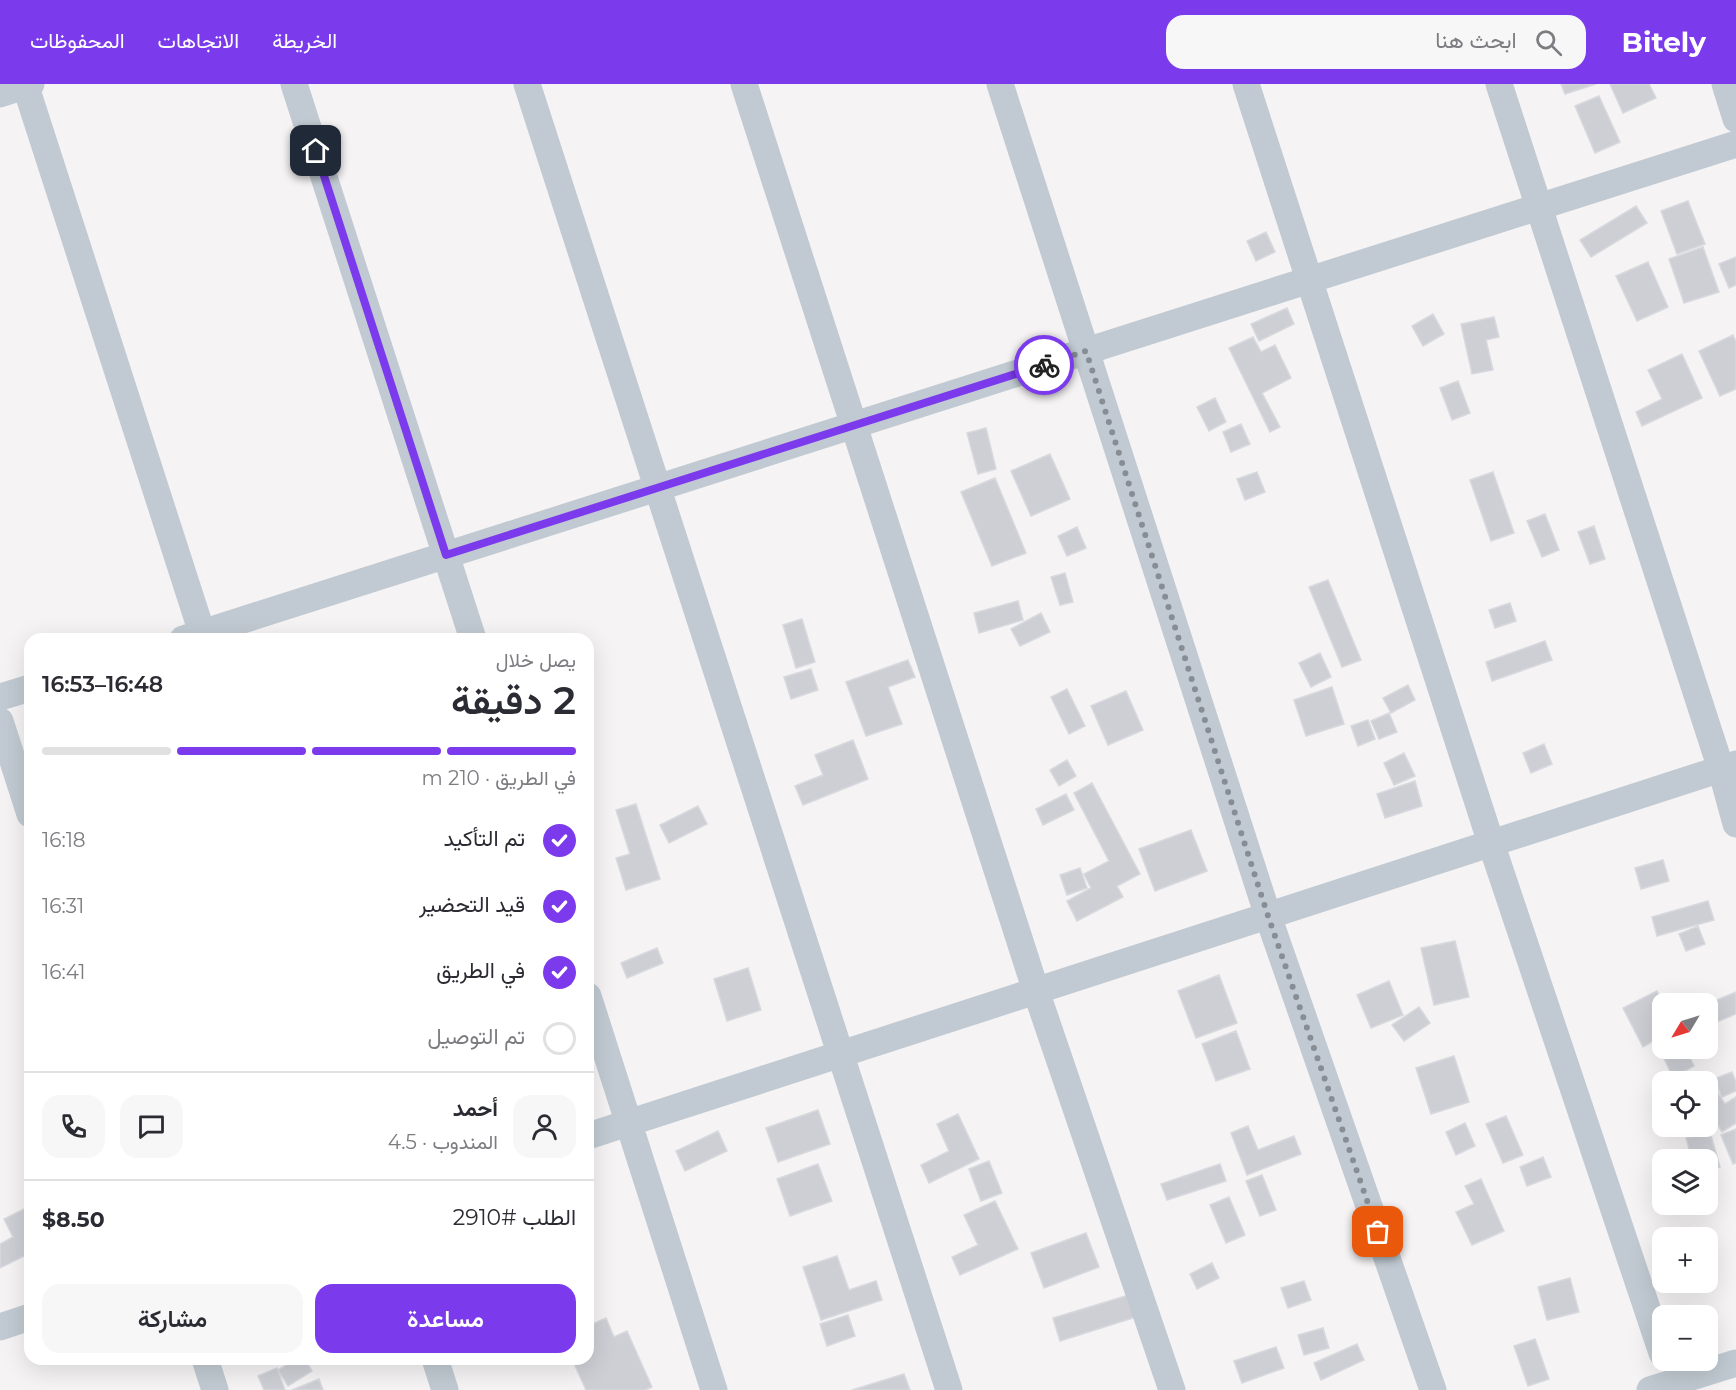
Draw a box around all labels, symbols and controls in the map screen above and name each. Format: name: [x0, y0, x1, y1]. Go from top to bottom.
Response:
search box: [1166, 15, 1586, 69]
text: Bitely: [1622, 25, 1706, 59]
icon: search: [1532, 26, 1565, 59]
text: ابحث هنا: [1435, 27, 1517, 54]
text: المحفوظات: [30, 28, 125, 53]
text: الاتجاهات: [158, 28, 239, 53]
text: الخريطة: [272, 28, 337, 53]
pin: [290, 125, 341, 176]
icon: home: [299, 134, 332, 167]
courier: [1014, 335, 1074, 395]
icon: bike: [1028, 349, 1061, 382]
text: يصل خلال: [496, 648, 576, 672]
text: 16:48–16:53: [42, 671, 163, 698]
text: 2 دقيقة: [451, 676, 576, 724]
text: في الطريق · 210 m: [422, 766, 576, 790]
icon: check: [543, 824, 576, 857]
text: تم التأكيد: [443, 825, 525, 852]
text: 16:18: [42, 828, 86, 852]
icon: check: [543, 890, 576, 923]
text: قيد التحضير: [419, 891, 525, 918]
text: 16:31: [42, 894, 84, 918]
icon: check: [543, 956, 576, 989]
text: في الطريق: [436, 957, 525, 984]
text: 16:41: [42, 960, 86, 984]
north arrow: [1652, 993, 1718, 1059]
map controls: [1652, 993, 1718, 1371]
text: تم التوصيل: [428, 1023, 525, 1050]
button: locate: [1652, 1071, 1718, 1137]
button: phone: [42, 1095, 105, 1158]
button: chat: [120, 1095, 183, 1158]
text: أحمد: [453, 1095, 498, 1122]
button: person: [513, 1095, 576, 1158]
text: المندوب · 4.5: [388, 1130, 498, 1154]
button: layers: [1652, 1149, 1718, 1215]
text: الطلب #2910: [453, 1204, 576, 1231]
text: $8.50: [42, 1206, 105, 1233]
pin: [1352, 1206, 1403, 1257]
icon: bag: [1361, 1215, 1394, 1248]
button: +: [1652, 1227, 1718, 1293]
button: مشاركة: [42, 1284, 303, 1353]
button: مساعدة: [315, 1284, 576, 1353]
button: −: [1652, 1305, 1718, 1371]

